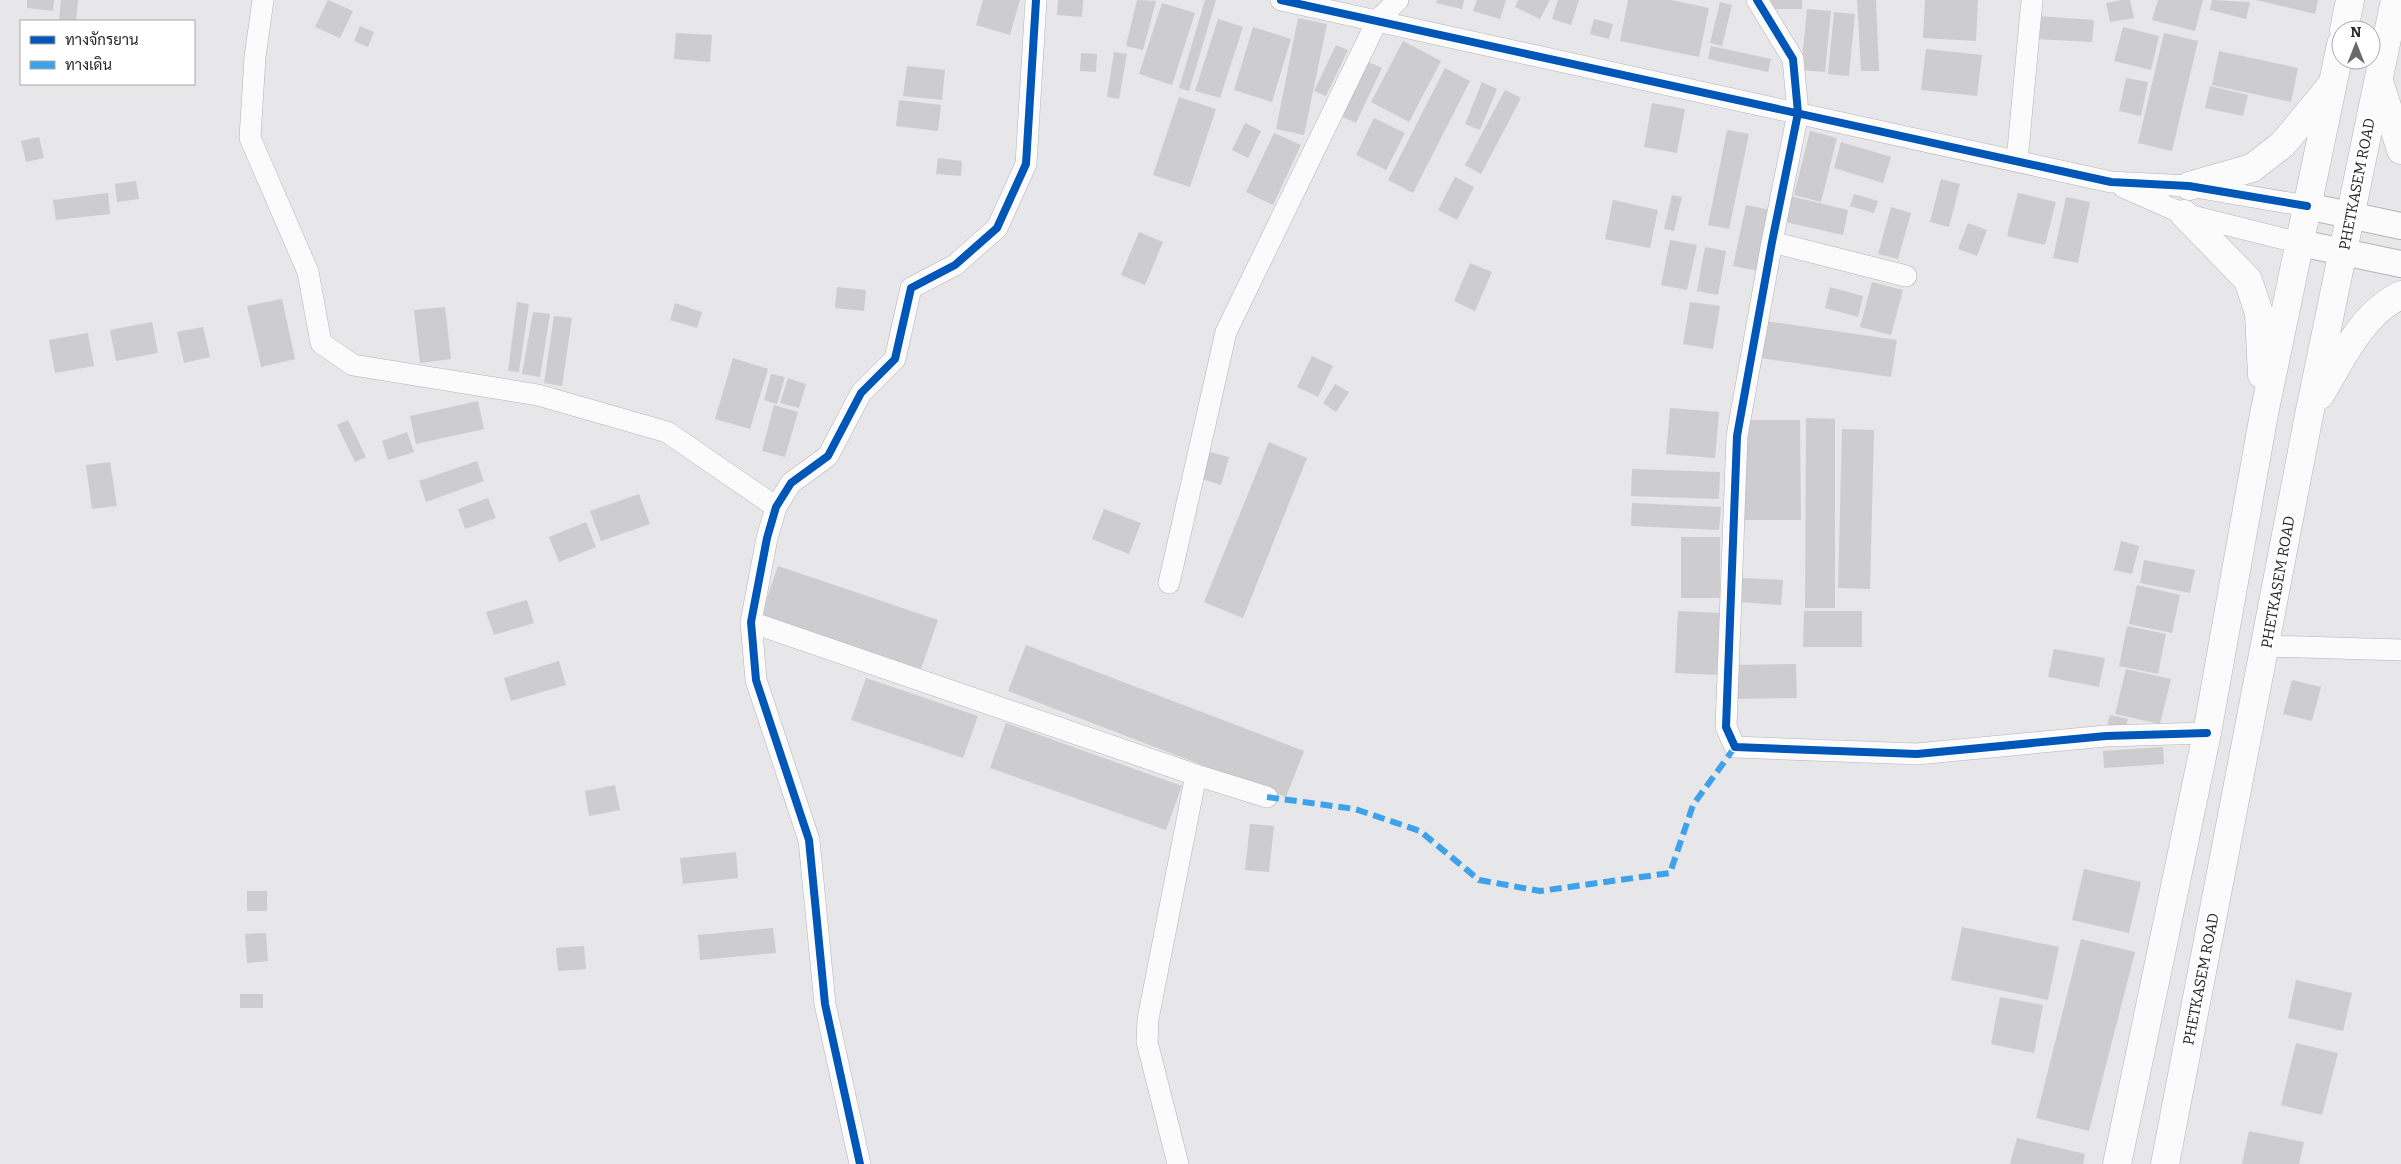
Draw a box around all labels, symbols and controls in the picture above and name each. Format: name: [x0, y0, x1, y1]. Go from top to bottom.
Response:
legend: [20, 20, 195, 85]
north arrow: [2331, 20, 2381, 70]
text: N: [2351, 24, 2362, 41]
text: ทางจักรยาน: [65, 31, 139, 49]
text: ทางเดิน: [65, 56, 112, 74]
street label: PHETKASEM ROAD: [2335, 116, 2379, 252]
street label: PHETKASEM ROAD: [2257, 514, 2299, 650]
street label: PHETKASEM ROAD: [2179, 911, 2223, 1047]

